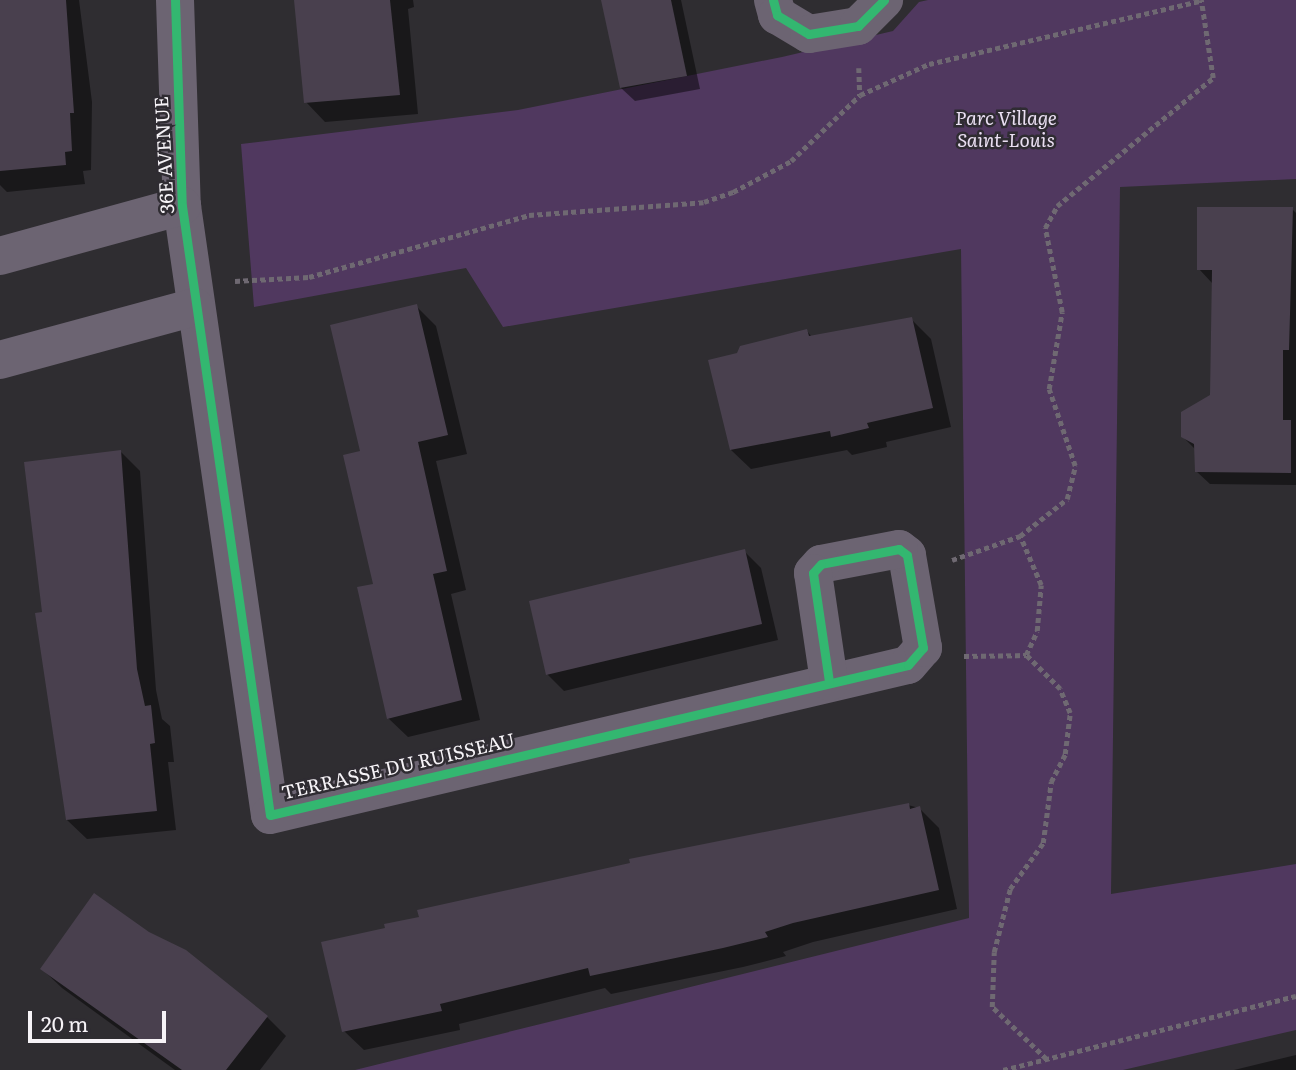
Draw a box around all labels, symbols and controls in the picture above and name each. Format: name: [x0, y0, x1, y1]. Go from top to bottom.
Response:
street label: 36E AVENUE: [150, 96, 178, 214]
park label: Parc Village Saint-Louis: [955, 107, 1057, 151]
street label: TERRASSE DU RUISSEAU: [279, 728, 517, 804]
scale bar: [32, 996, 170, 1040]
text: 20 m: [41, 1007, 88, 1038]

